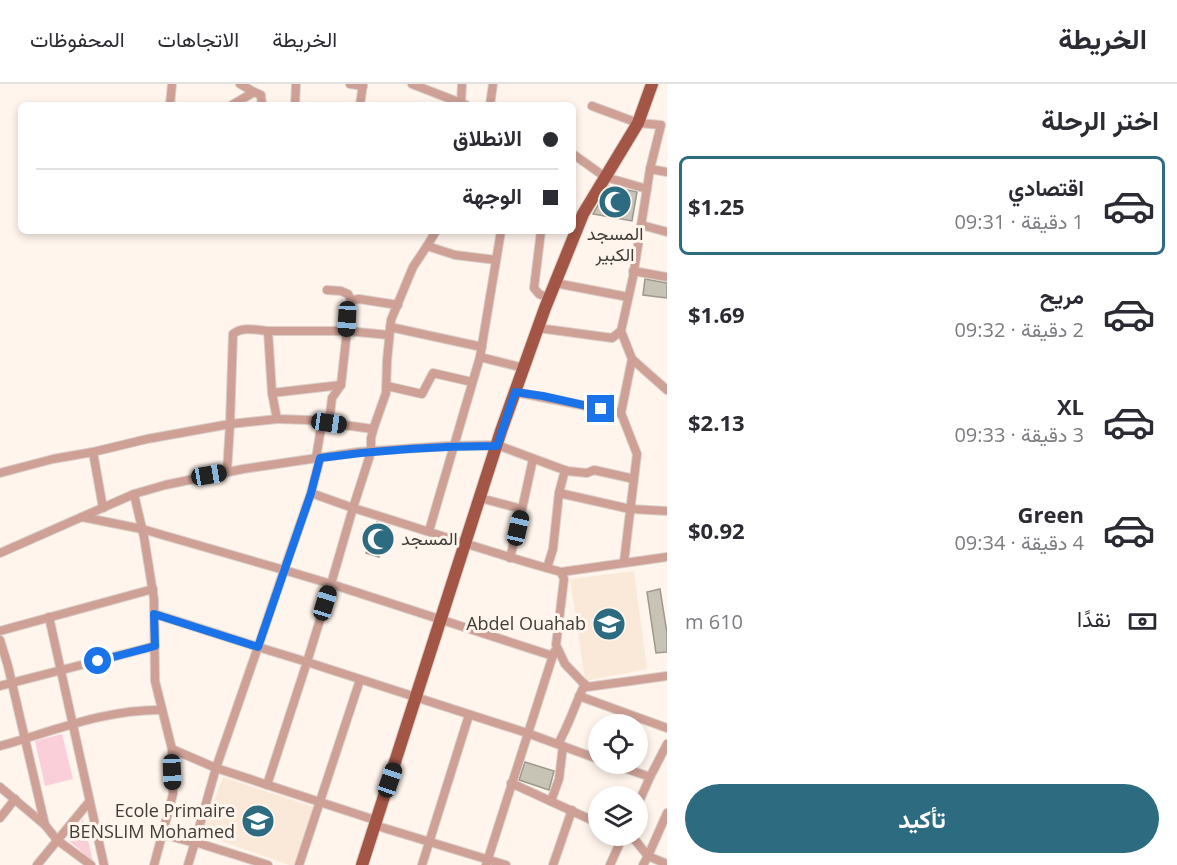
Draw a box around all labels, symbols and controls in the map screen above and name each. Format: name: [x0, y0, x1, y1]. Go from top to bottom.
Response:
text: الخريطة: [1058, 19, 1147, 57]
text: المحفوظات: [30, 25, 125, 53]
text: الاتجاهات: [158, 25, 239, 53]
text: الخريطة: [272, 25, 337, 53]
text: اختر الرحلة: [1041, 101, 1159, 138]
text: الانطلاق: [453, 122, 522, 152]
text: اقتصادي: [1008, 172, 1084, 202]
icon: car: [1102, 179, 1156, 233]
text: الوجهة: [462, 180, 522, 210]
mosque icon: المسجد الكبير: [597, 184, 633, 220]
text: $1.25: [688, 191, 745, 221]
text: 1 دقيقة · 09:31: [954, 208, 1084, 235]
place label: المسجد الكبير: [587, 221, 643, 266]
text: مريح: [1040, 280, 1084, 310]
icon: car: [1102, 287, 1156, 341]
text: $1.69: [688, 299, 745, 329]
car: [337, 301, 357, 337]
text: 2 دقيقة · 09:32: [954, 316, 1084, 343]
text: XL: [1057, 391, 1084, 421]
route end: [587, 395, 614, 422]
icon: car: [1102, 395, 1156, 449]
text: $2.13: [688, 407, 745, 437]
car: [310, 412, 348, 434]
text: 3 دقيقة · 09:33: [954, 421, 1084, 448]
car: [190, 463, 228, 487]
text: Green: [1018, 499, 1084, 529]
icon: car: [1102, 503, 1156, 557]
car: [505, 508, 531, 548]
text: $0.92: [688, 515, 745, 545]
mosque icon: المسجد: [360, 521, 396, 557]
place label: المسجد: [401, 526, 458, 550]
text: 4 دقيقة · 09:34: [954, 529, 1084, 556]
car: [311, 583, 339, 623]
text: نقدًا: [1077, 603, 1111, 633]
icon: cash: [1126, 605, 1159, 638]
school or university icon: Abdel Ouahab: [591, 606, 627, 642]
text: 610 m: [685, 608, 743, 635]
place label: Abdel Ouahab: [466, 611, 586, 635]
route start: [84, 647, 111, 674]
map controls: [588, 714, 648, 846]
button: locate: [588, 714, 648, 774]
car: [162, 754, 182, 790]
car: [376, 760, 404, 800]
button: تأكيد: [685, 784, 1159, 853]
button: layers: [588, 786, 648, 846]
place label: Ecole Primaire BENSLIM Mohamed: [69, 798, 235, 843]
school or university icon: Ecole Primaire BENSLIM Mohamed: [240, 803, 276, 839]

